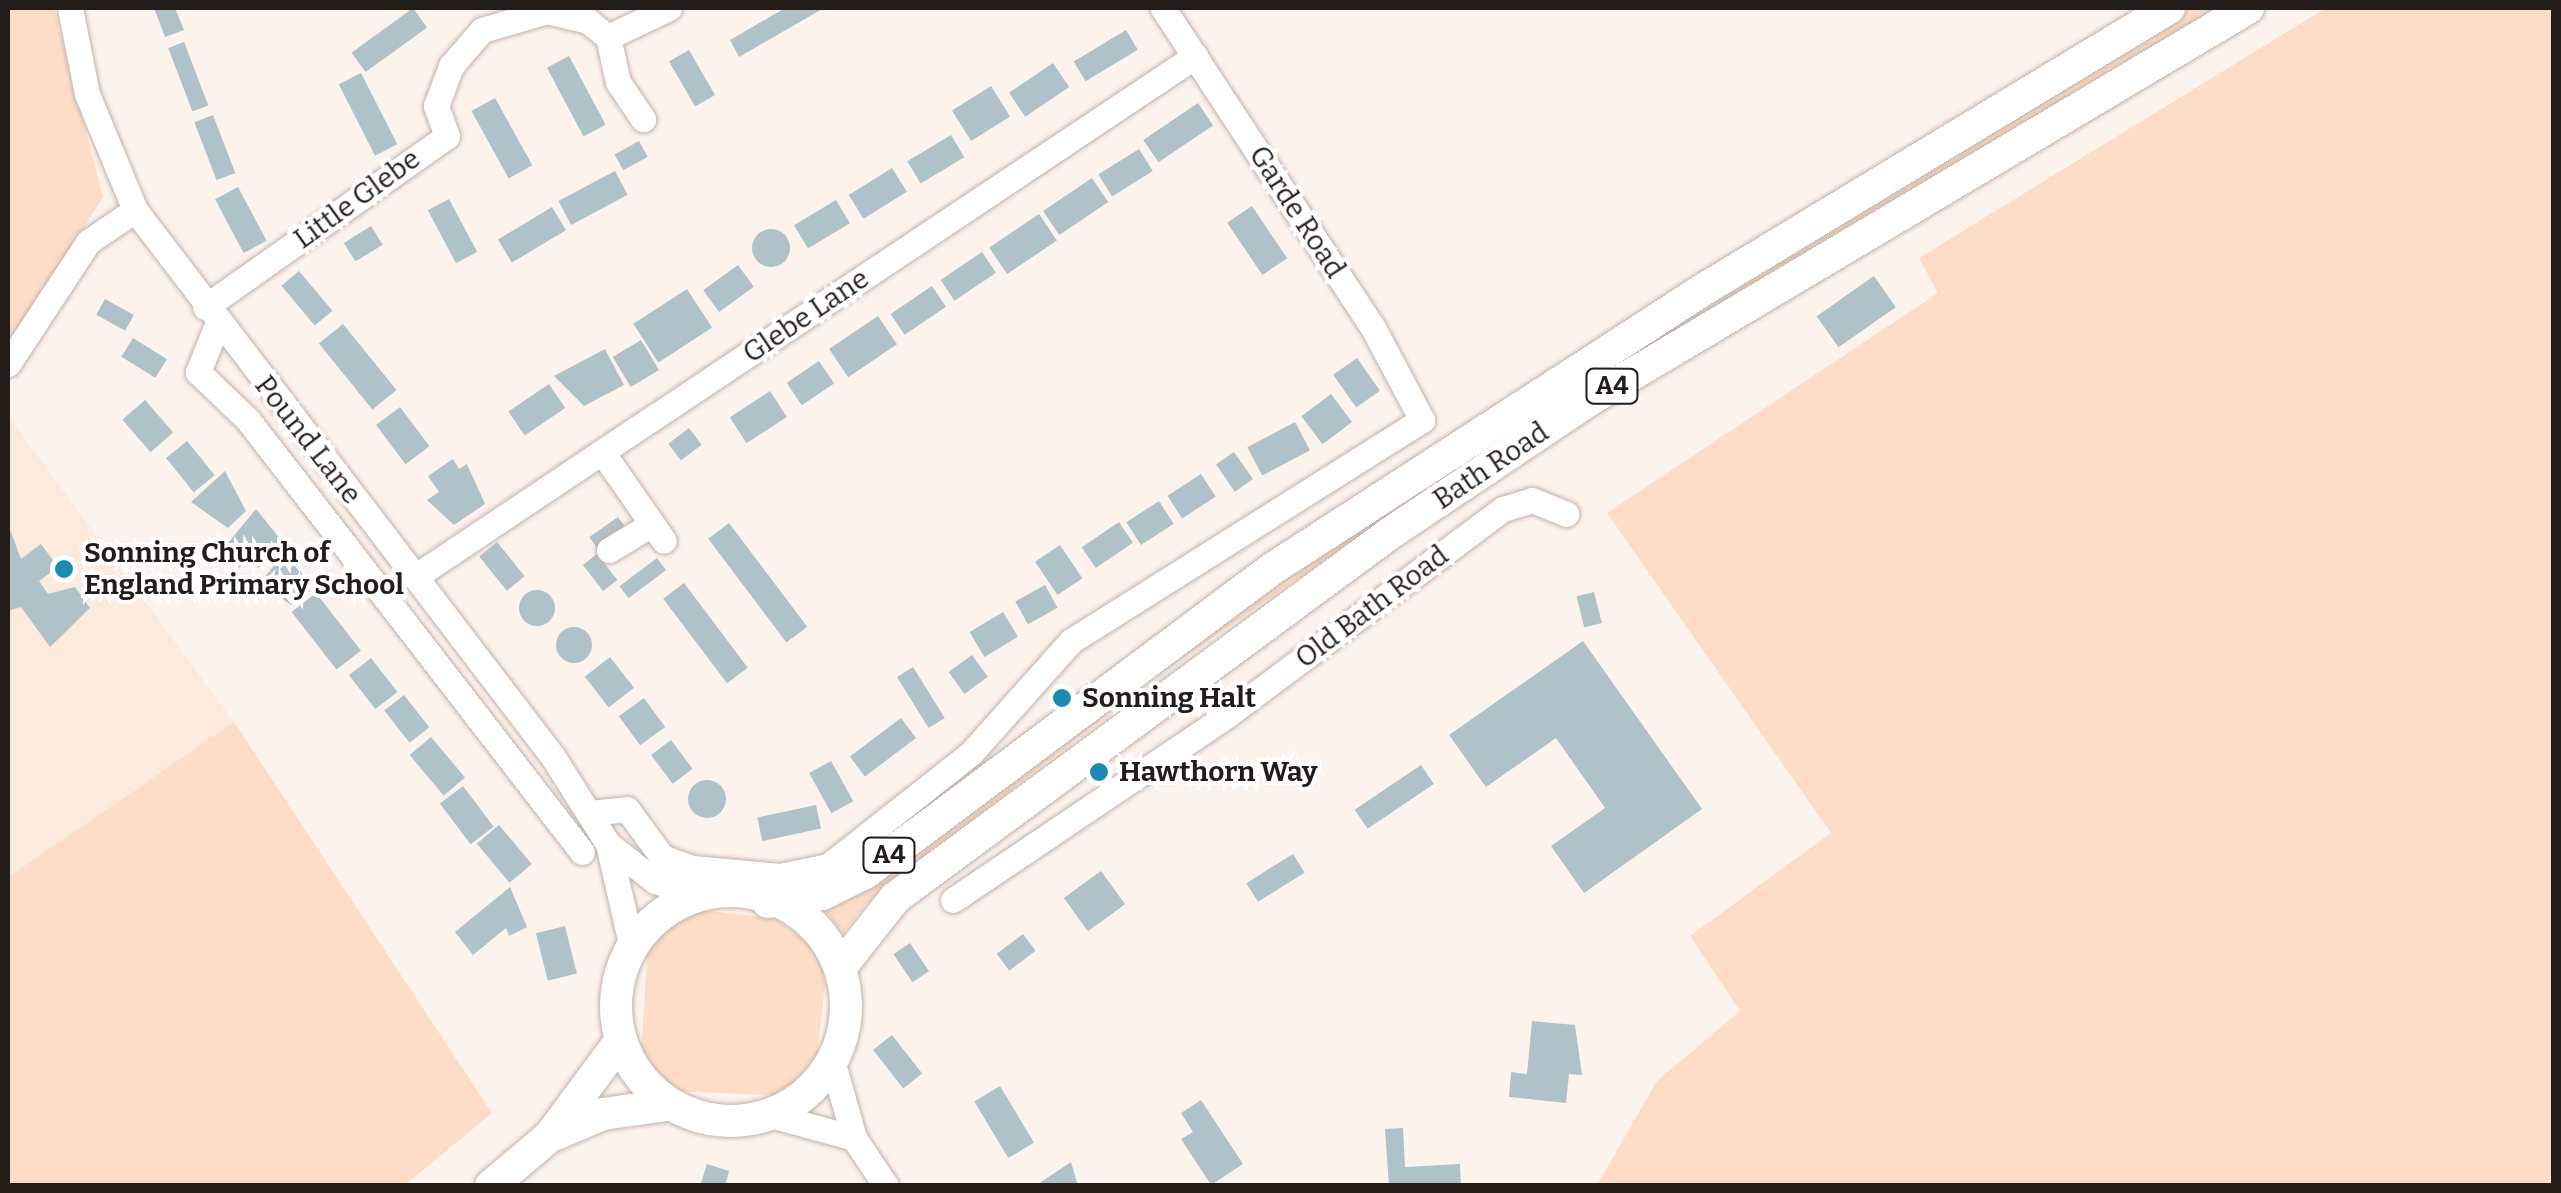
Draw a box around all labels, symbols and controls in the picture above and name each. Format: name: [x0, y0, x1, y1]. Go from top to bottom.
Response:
street label: Garde Road: [1242, 140, 1352, 284]
street label: Little Glebe: [287, 142, 427, 256]
street label: Glebe Lane: [737, 262, 875, 370]
road number: A4: [1584, 366, 1640, 406]
street label: Pound Lane: [248, 369, 368, 511]
street label: Bath Road: [1427, 415, 1555, 517]
place label: Sonning Church of England Primary School: [84, 536, 404, 602]
street label: Old Bath Road: [1289, 539, 1455, 675]
marker: Sonning Church of England Primary School: [53, 558, 75, 580]
place label: Sonning Halt: [1082, 681, 1256, 715]
marker: Sonning Halt: [1051, 687, 1073, 709]
place label: Hawthorn Way: [1119, 755, 1318, 789]
marker: Hawthorn Way: [1088, 761, 1110, 783]
road number: A4: [862, 835, 916, 875]

